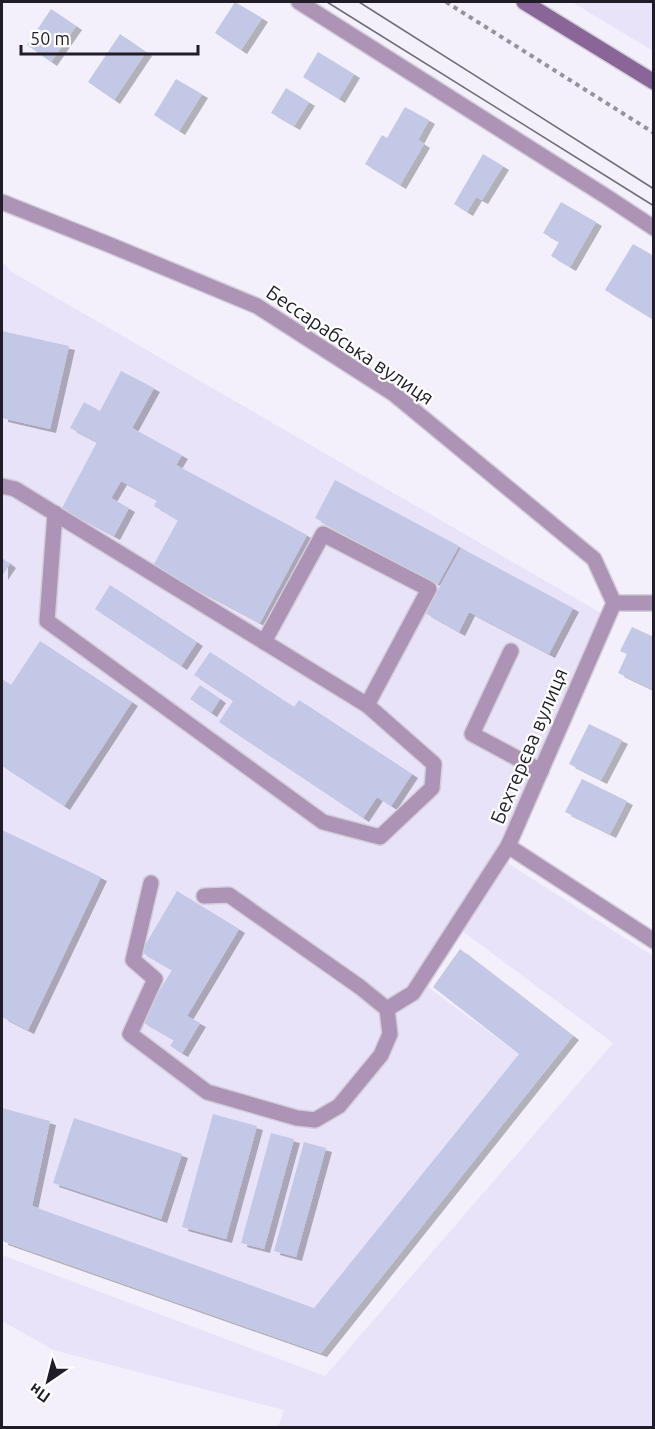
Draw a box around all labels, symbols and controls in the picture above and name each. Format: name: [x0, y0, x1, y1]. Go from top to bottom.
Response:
scale bar: [21, 18, 198, 56]
text: 50 m: [30, 28, 70, 48]
street label: Бессарабська вулиця: [262, 280, 438, 409]
street label: Бехтерєва вулиця: [485, 664, 572, 827]
north arrow: [18, 1351, 78, 1411]
text: Пн: [26, 1380, 53, 1407]

